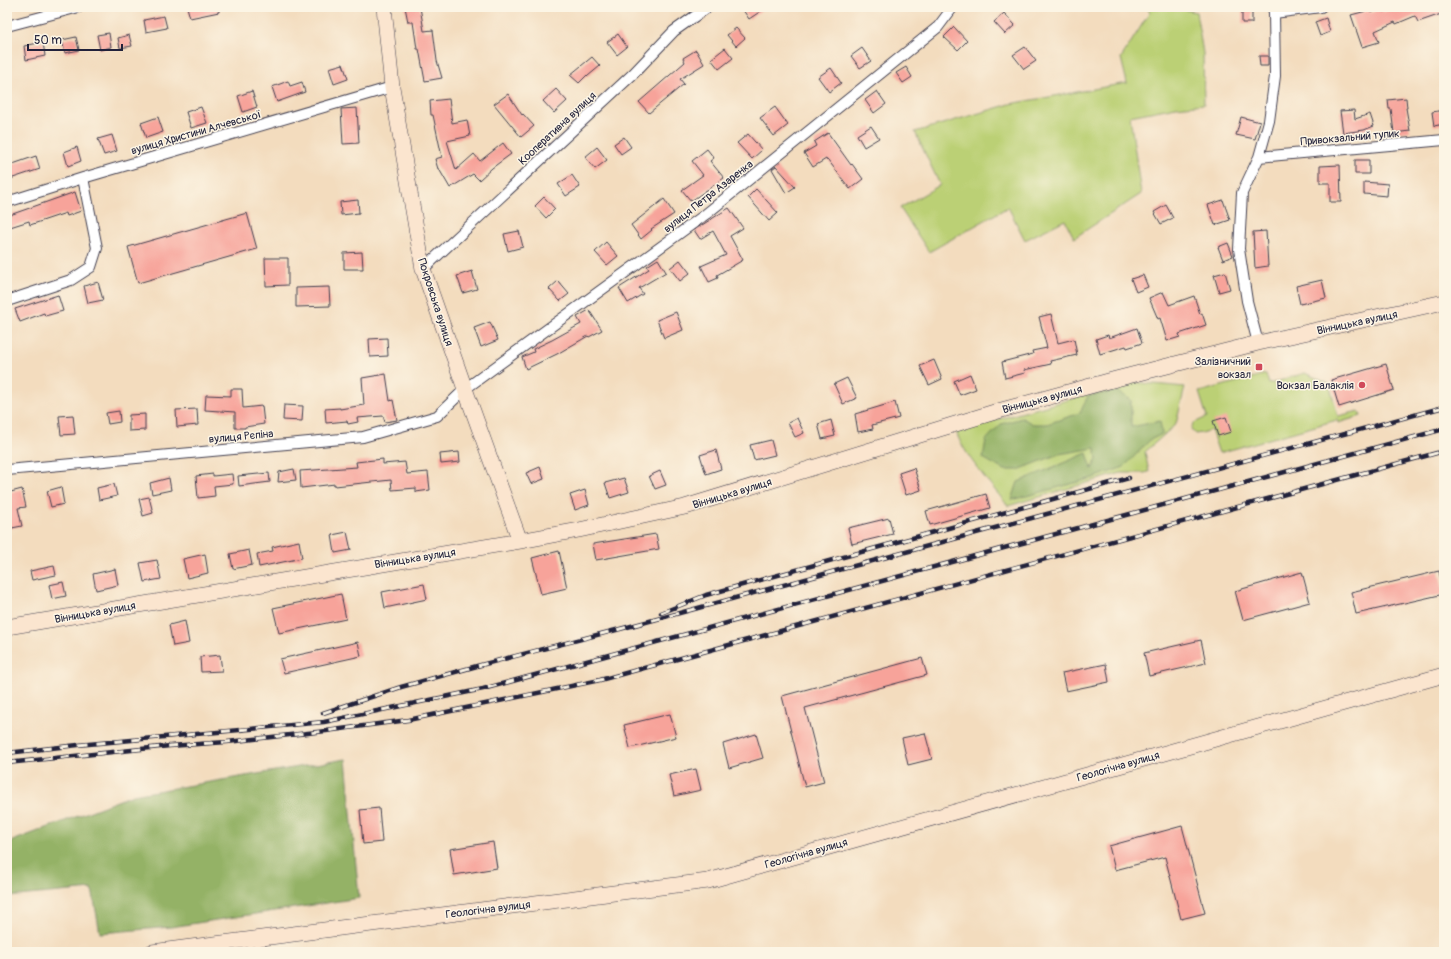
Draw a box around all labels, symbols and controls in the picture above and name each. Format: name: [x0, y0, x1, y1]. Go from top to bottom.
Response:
scale bar: [28, 26, 122, 52]
text: 50 m: [34, 33, 62, 48]
street label: Кооперативна вулиця: [516, 89, 599, 168]
street label: вулиця Христини Алчевської: [129, 108, 263, 157]
street label: Привокзальний тупик: [1300, 127, 1400, 148]
street label: вулиця Петра Азаренка: [661, 157, 756, 235]
street label: Покровська вулиця: [415, 257, 456, 348]
street label: Вінницька вулиця: [1316, 308, 1399, 337]
place label: Залізничний вокзал: [1195, 355, 1251, 381]
marker: Залізничний вокзал: [1254, 362, 1264, 372]
place label: Вокзал Балаклія: [1276, 379, 1354, 392]
marker: Вокзал Балаклія: [1357, 380, 1367, 390]
street label: Вінницька вулиця: [1001, 383, 1083, 416]
street label: вулиця Рєпіна: [208, 427, 274, 446]
street label: Вінницька вулиця: [691, 475, 773, 512]
street label: Вінницька вулиця: [374, 546, 457, 571]
street label: Вінницька вулиця: [54, 599, 137, 626]
street label: Геологічна вулиця: [1075, 748, 1161, 784]
street label: Геологічна вулиця: [763, 835, 849, 871]
street label: Геологічна вулиця: [445, 898, 531, 921]

